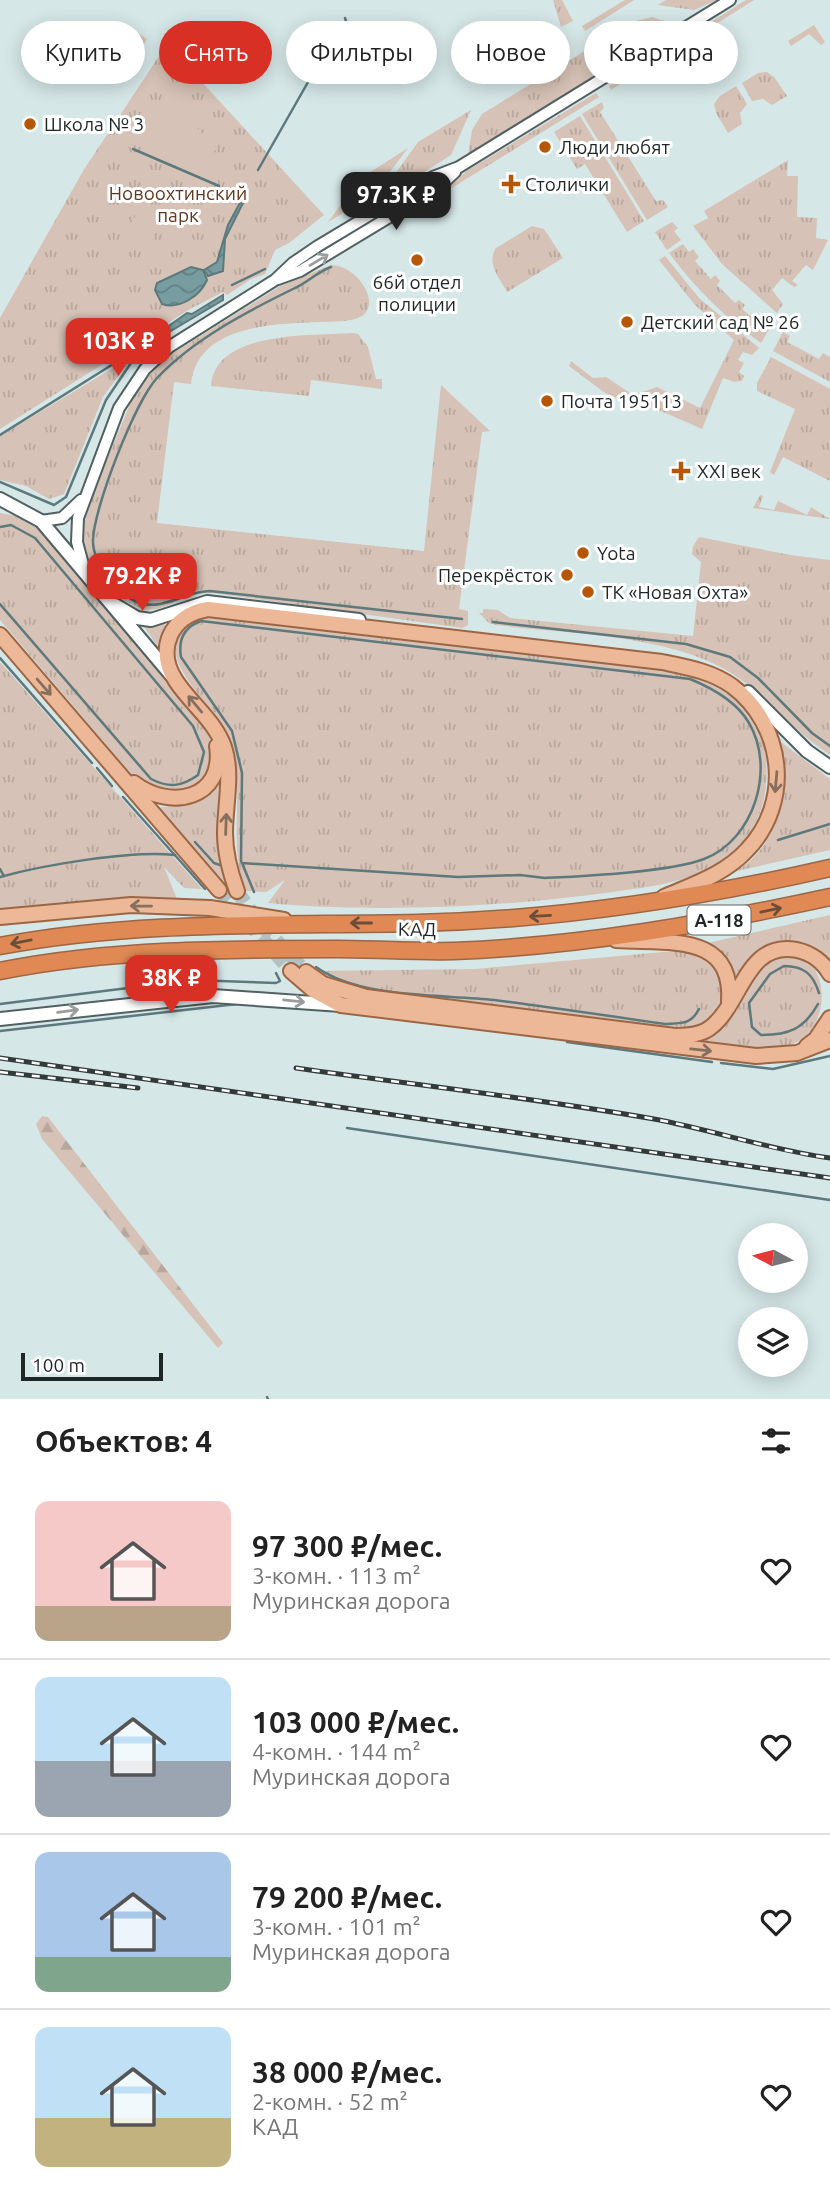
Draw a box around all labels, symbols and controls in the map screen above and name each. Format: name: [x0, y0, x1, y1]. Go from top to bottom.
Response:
chip: Купить: [21, 21, 145, 84]
chip: Снять: [159, 21, 272, 84]
chip: Фильтры: [286, 21, 437, 84]
chip: Новое: [451, 21, 570, 84]
chip: Квартира: [584, 21, 738, 84]
place label: Школа № 3: [44, 113, 144, 135]
marker: Школа № 3: [22, 116, 38, 132]
place label: Люди любят: [559, 136, 670, 158]
marker: Люди любят: [537, 139, 553, 155]
pin: 97.3K ₽: [331, 173, 461, 232]
place label: Столички: [525, 173, 609, 195]
marker: Столички: [503, 176, 519, 192]
park label: Новоохтинский парк: [109, 182, 247, 226]
text: 97.3K ₽: [357, 182, 435, 207]
one-way arrow: [309, 252, 329, 266]
marker: 66й отдел полиции: [409, 252, 425, 268]
place label: 66й отдел полиции: [373, 271, 461, 315]
place label: Детский сад № 26: [641, 311, 799, 333]
marker: Детский сад № 26: [619, 314, 635, 330]
pin: 103K ₽: [61, 318, 175, 378]
text: 103K ₽: [82, 328, 154, 353]
place label: Почта 195113: [561, 390, 682, 412]
marker: Почта 195113: [539, 393, 555, 409]
place label: XXI век: [697, 460, 761, 482]
marker: XXI век: [671, 461, 691, 481]
place label: Yota: [597, 542, 635, 564]
marker: Yota: [575, 545, 591, 561]
pin: 79.2K ₽: [77, 554, 207, 613]
text: 79.2K ₽: [103, 563, 181, 588]
place label: Перекрёсток: [438, 564, 553, 586]
marker: Перекрёсток: [559, 567, 575, 583]
place label: ТК «Новая Охта»: [602, 581, 748, 603]
marker: ТК «Новая Охта»: [580, 584, 596, 600]
one-way arrow: [36, 677, 52, 695]
one-way arrow: [187, 695, 203, 713]
one-way arrow: [769, 770, 782, 793]
one-way arrow: [219, 813, 232, 836]
one-way arrow: [130, 899, 153, 912]
one-way arrow: [759, 902, 782, 916]
road number: А-118: [688, 905, 750, 934]
one-way arrow: [529, 909, 552, 922]
one-way arrow: [349, 916, 372, 930]
street label: КАД: [398, 918, 436, 940]
one-way arrow: [10, 936, 33, 949]
pin: 38K ₽: [122, 956, 220, 1015]
text: 38K ₽: [141, 965, 201, 990]
one-way arrow: [282, 995, 305, 1008]
one-way arrow: [56, 1004, 79, 1017]
one-way arrow: [689, 1044, 712, 1057]
north arrow: [738, 1223, 808, 1293]
map controls: [738, 1223, 808, 1377]
button: layers: [738, 1307, 808, 1377]
scale bar: [21, 1350, 163, 1382]
text: 100 m: [32, 1354, 85, 1376]
icon: filters: [757, 1422, 795, 1460]
text: Объектов: 4: [35, 1424, 212, 1458]
icon: home: [91, 1529, 175, 1613]
text: 97 300 ₽/мес.: [252, 1529, 442, 1563]
icon: heart: [757, 1552, 795, 1590]
text: 3-комн. · 113 m²: [252, 1563, 421, 1588]
text: Муринская дорога: [252, 1588, 451, 1613]
icon: home: [91, 1705, 175, 1789]
text: 103 000 ₽/мес.: [252, 1705, 459, 1739]
icon: heart: [757, 1728, 795, 1766]
text: 4-комн. · 144 m²: [252, 1739, 421, 1764]
text: Муринская дорога: [252, 1764, 451, 1789]
icon: home: [91, 1880, 175, 1964]
text: 79 200 ₽/мес.: [252, 1880, 442, 1914]
icon: heart: [757, 1903, 795, 1941]
text: 3-комн. · 101 m²: [252, 1914, 421, 1939]
text: Муринская дорога: [252, 1939, 451, 1964]
icon: home: [91, 2055, 175, 2139]
text: 38 000 ₽/мес.: [252, 2055, 442, 2089]
icon: heart: [757, 2078, 795, 2116]
text: 2-комн. · 52 m²: [252, 2089, 408, 2114]
text: КАД: [252, 2114, 298, 2139]

